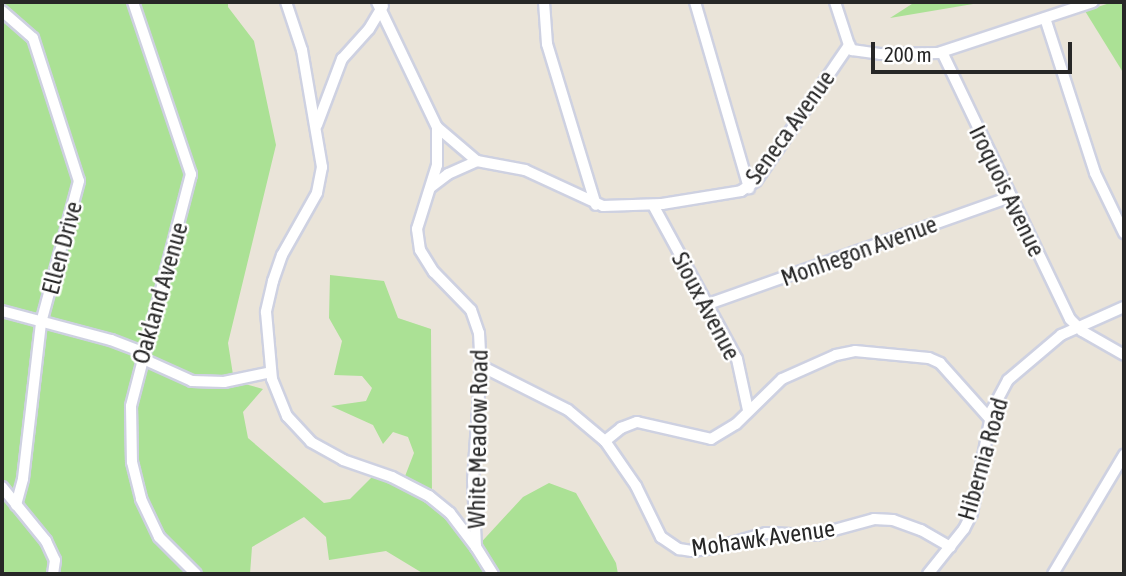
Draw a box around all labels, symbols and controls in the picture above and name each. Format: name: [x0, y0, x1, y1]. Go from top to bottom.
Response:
scale bar: [874, 28, 1075, 72]
text: 200 m: [884, 42, 932, 66]
street label: Seneca Avenue: [739, 65, 841, 189]
street label: Iroquois Avenue: [963, 121, 1051, 261]
street label: Ellen Drive: [36, 198, 88, 298]
street label: Monhegon Avenue: [777, 209, 941, 293]
street label: Oakland Avenue: [126, 219, 194, 367]
street label: Sioux Avenue: [666, 247, 746, 365]
street label: White Meadow Road: [462, 349, 494, 529]
street label: Hibernia Road: [952, 394, 1014, 524]
street label: Mohawk Avenue: [689, 514, 837, 562]

